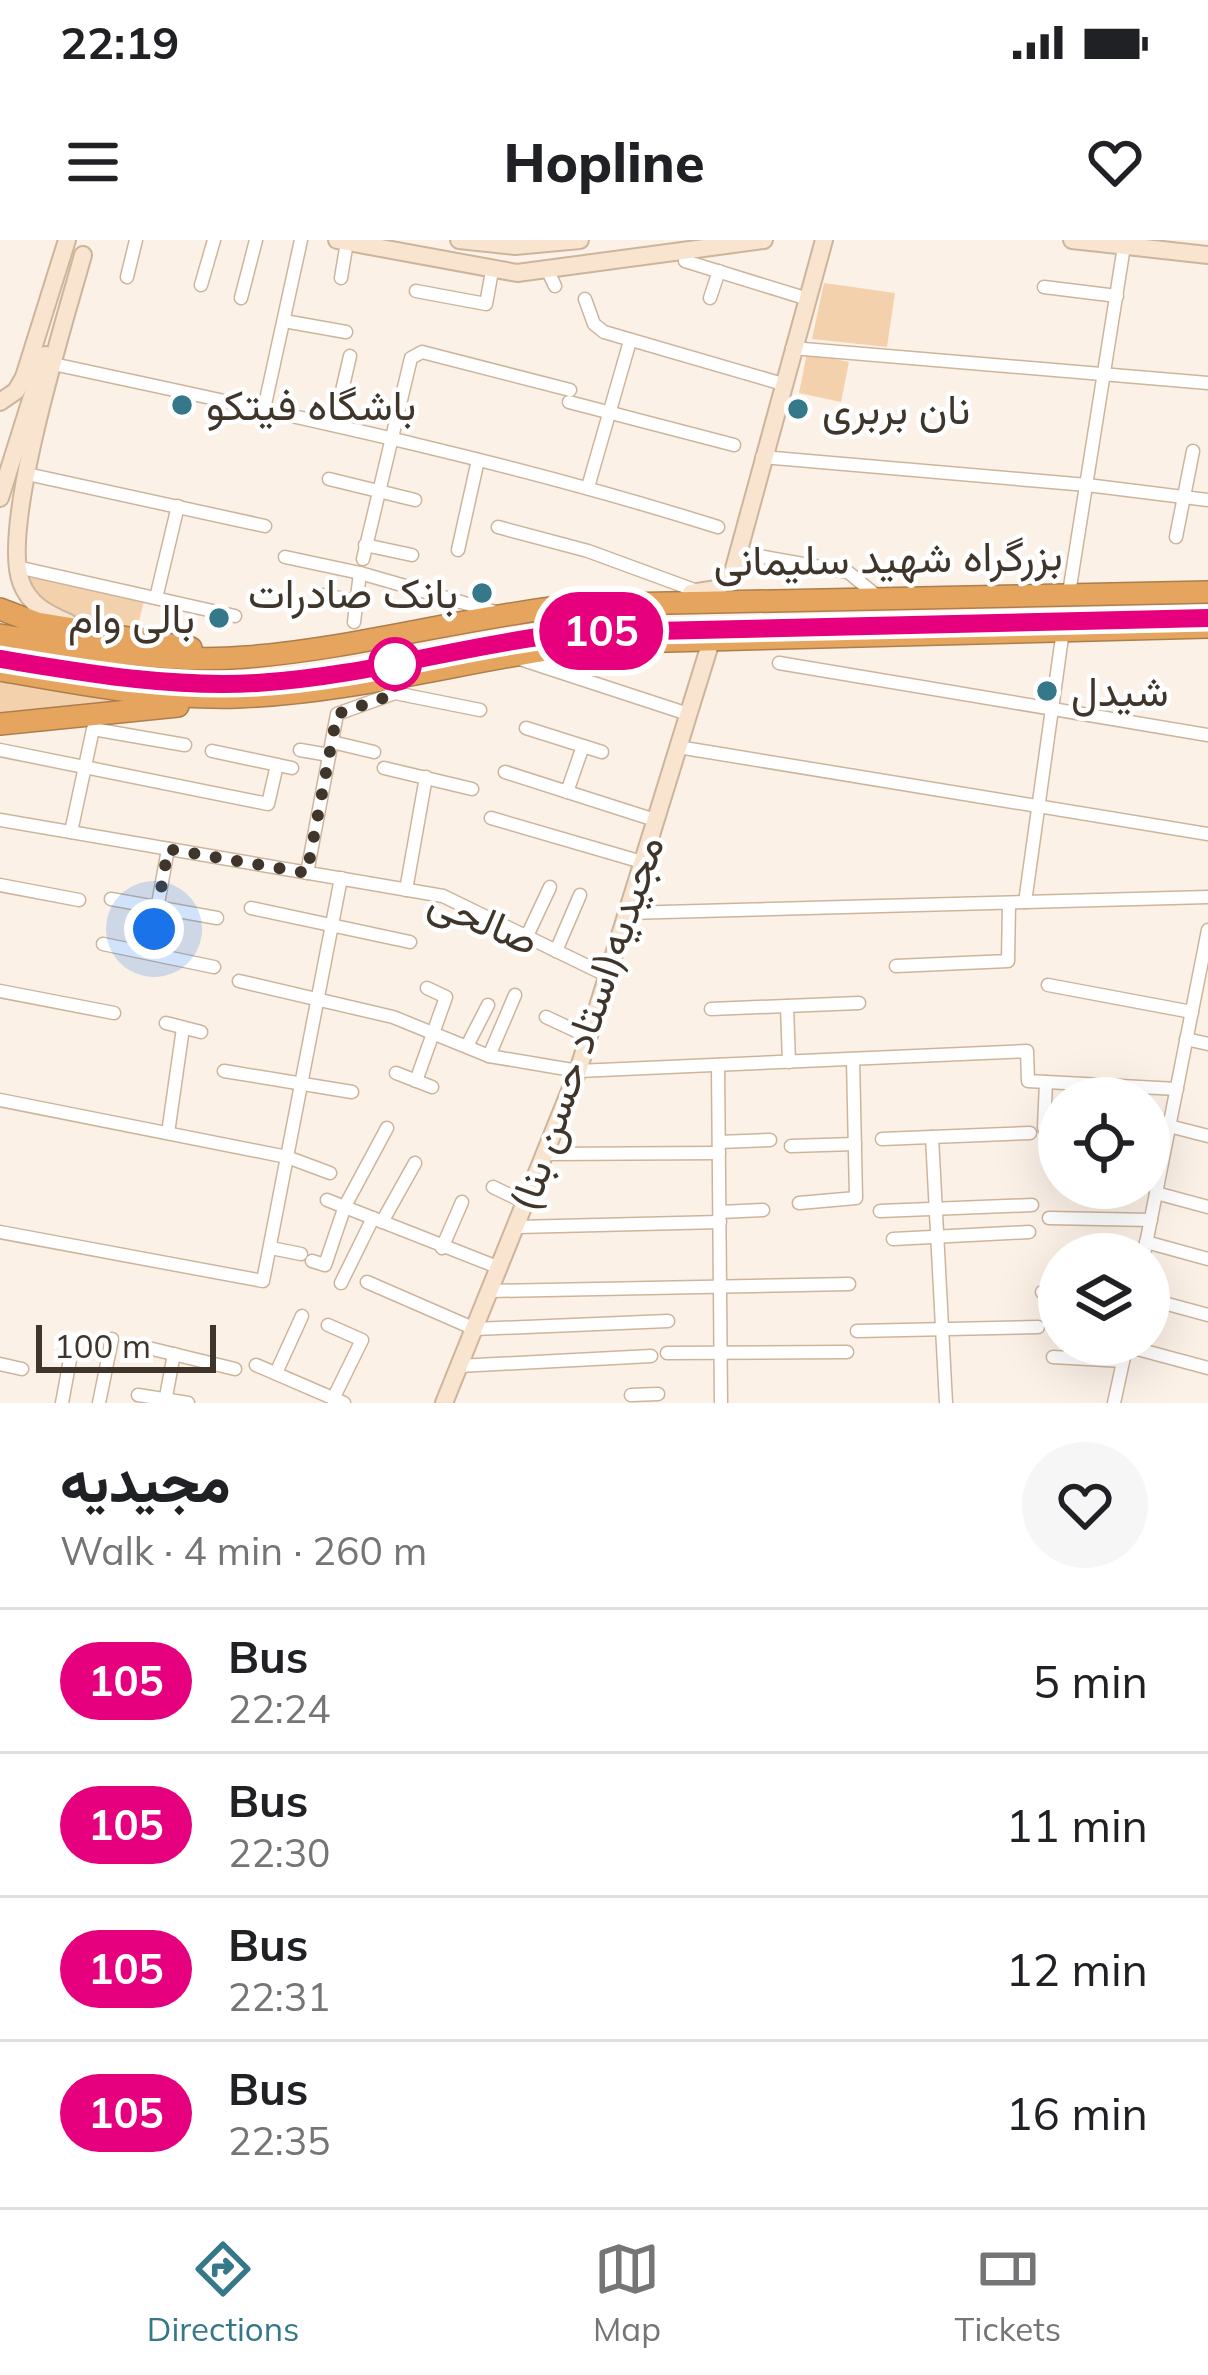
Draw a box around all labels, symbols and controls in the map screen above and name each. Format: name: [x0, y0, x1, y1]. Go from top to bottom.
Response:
text: 22:19: [60, 14, 179, 70]
text: Hopline: [503, 128, 705, 196]
icon: menu: [60, 129, 126, 195]
icon: heart: [1082, 129, 1148, 195]
place label: باشگاه فیتکو: [206, 378, 416, 431]
place label: نان بربری: [822, 382, 970, 436]
marker: باشگاه فیتکو: [169, 392, 195, 418]
marker: نان بربری: [785, 396, 811, 422]
street label: بزرگراه شهید سلیمانی: [713, 528, 1063, 588]
place label: بانک صادرات: [248, 566, 458, 620]
marker: بانک صادرات: [469, 580, 495, 606]
place label: بالی وام: [68, 591, 195, 646]
line badge: 105: [532, 592, 670, 670]
text: 105: [563, 604, 639, 657]
marker: بالی وام: [206, 605, 232, 631]
unlabelled marker: [370, 639, 420, 689]
place label: شیدل: [1071, 664, 1169, 717]
marker: شیدل: [1034, 678, 1060, 704]
street label: مجیدیه(استاد حسن بنا): [496, 828, 675, 1218]
street label: صالحی: [421, 873, 547, 966]
your location: [124, 899, 184, 959]
map controls: [1038, 1077, 1170, 1365]
button: locate: [1038, 1077, 1170, 1209]
button: layers: [1038, 1233, 1170, 1365]
scale bar: [36, 1319, 216, 1372]
text: 100 m: [54, 1325, 151, 1366]
button: heart: [1022, 1442, 1148, 1568]
text: مجیدیه: [60, 1445, 231, 1516]
text: Walk · 4 min · 260 m: [60, 1526, 427, 1575]
text: Bus: [228, 1628, 308, 1684]
text: 5 min: [1033, 1653, 1148, 1709]
text: 105: [88, 1654, 164, 1707]
text: 22:24: [228, 1684, 331, 1733]
text: Bus: [228, 1772, 308, 1828]
text: 11 min: [1006, 1797, 1148, 1853]
text: 105: [88, 1798, 164, 1851]
text: 22:30: [228, 1828, 331, 1877]
text: Bus: [228, 1916, 308, 1972]
text: 12 min: [1006, 1941, 1148, 1997]
text: 105: [88, 1942, 164, 1995]
text: 22:31: [228, 1972, 331, 2021]
text: Bus: [228, 2060, 308, 2116]
text: 16 min: [1006, 2085, 1148, 2141]
text: 105: [88, 2086, 164, 2139]
text: 22:35: [228, 2116, 331, 2165]
tab: Directions: [147, 2236, 299, 2349]
tab: Map: [593, 2236, 661, 2349]
tab: Tickets: [955, 2236, 1061, 2349]

